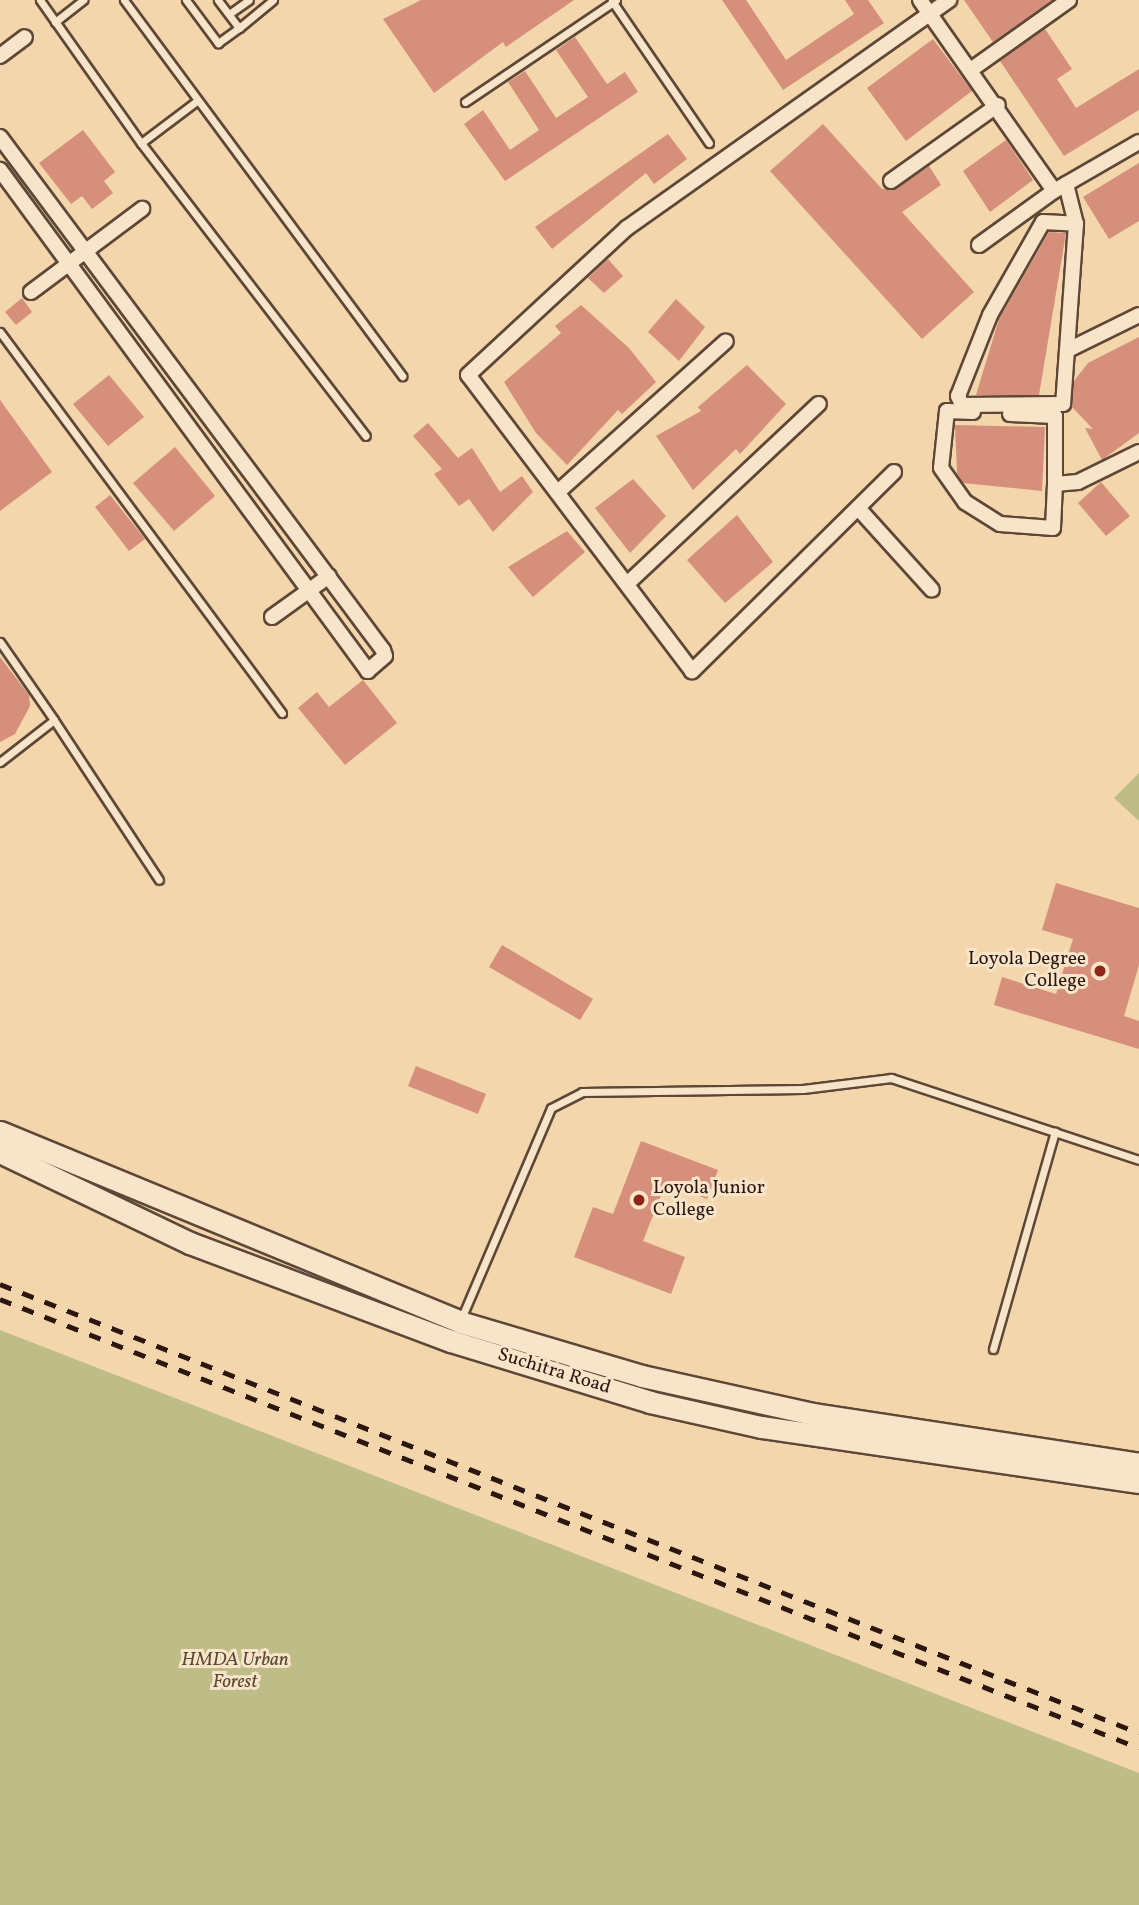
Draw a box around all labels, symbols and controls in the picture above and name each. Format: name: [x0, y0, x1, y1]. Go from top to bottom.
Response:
place label: Loyola Degree College: [968, 949, 1086, 993]
marker: Loyola Degree College: [1092, 963, 1108, 979]
place label: Loyola Junior College: [653, 1178, 765, 1222]
marker: Loyola Junior College: [631, 1192, 647, 1208]
street label: Suchitra Road: [495, 1344, 613, 1400]
park label: HMDA Urban Forest: [181, 1650, 289, 1694]

